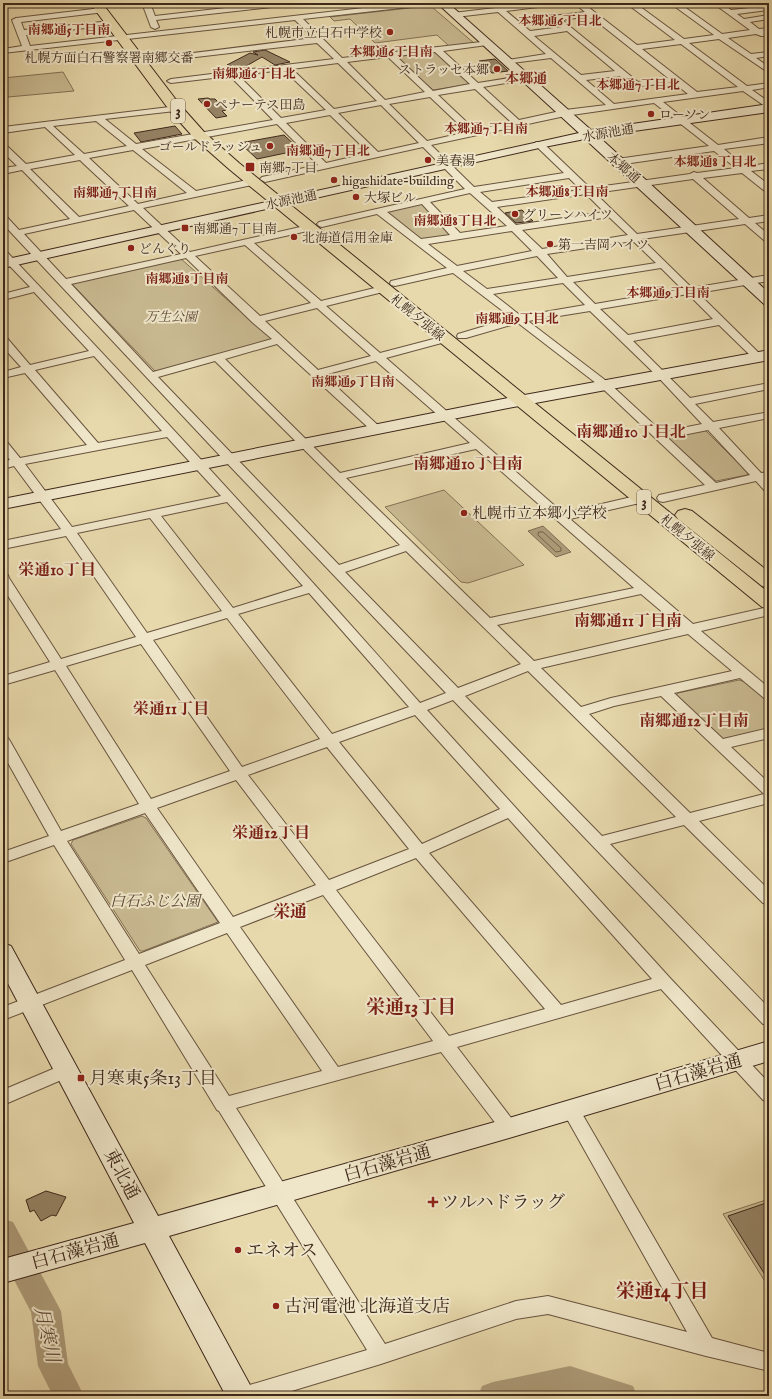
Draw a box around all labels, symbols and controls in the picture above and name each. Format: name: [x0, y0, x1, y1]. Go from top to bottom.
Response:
district label: 本郷通6丁目北: [518, 13, 602, 30]
district label: 南郷通5丁目南: [28, 22, 110, 39]
place label: 札幌市立白石中学校: [265, 25, 382, 42]
marker: 札幌市立白石中学校: [385, 27, 395, 37]
marker: 札幌方面白石警察署南郷交番: [104, 38, 114, 48]
district label: 本郷通6丁目南: [349, 44, 433, 61]
place label: 札幌方面白石警察署南郷交番: [24, 50, 194, 67]
place label: ストラッセ本郷: [398, 62, 489, 79]
marker: ストラッセ本郷: [492, 64, 502, 74]
district label: 南郷通6丁目北: [212, 66, 296, 83]
district label: 本郷通: [505, 70, 547, 88]
district label: 本郷通7丁目北: [596, 77, 680, 94]
place label: ペナーテス田島: [215, 97, 305, 114]
road number: 3: [171, 99, 185, 123]
marker: ペナーテス田島: [202, 99, 212, 109]
place label: ローソン: [659, 107, 710, 124]
marker: ローソン: [646, 109, 656, 119]
district label: 本郷通7丁目南: [444, 121, 528, 138]
street label: 水源池通: [581, 121, 635, 146]
place label: ゴールドラッシュ: [159, 139, 262, 156]
marker: ゴールドラッシュ: [265, 141, 275, 151]
district label: 南郷通7丁目北: [286, 143, 370, 160]
street label: 本郷通: [603, 149, 643, 187]
place label: 美春湯: [436, 153, 475, 170]
district label: 本郷通8丁目北: [673, 154, 757, 171]
marker: 美春湯: [423, 155, 433, 165]
place label: 南郷7丁目: [259, 160, 317, 177]
marker: 南郷7丁目: [244, 161, 256, 173]
place label: higashidate-building: [342, 173, 455, 190]
marker: higashidate-building: [329, 175, 339, 185]
district label: 本郷通8丁目南: [525, 184, 609, 201]
district label: 南郷通7丁目南: [73, 185, 157, 202]
street label: 水源池通: [264, 187, 319, 214]
place label: 大塚ビル: [364, 190, 416, 207]
marker: 大塚ビル: [351, 192, 361, 202]
place label: グリーンハイツ: [523, 207, 613, 224]
marker: グリーンハイツ: [510, 209, 520, 219]
district label: 南郷通8丁目北: [413, 213, 497, 230]
place label: 南郷通7丁目南: [193, 221, 277, 238]
marker: 南郷通7丁目南: [180, 223, 190, 233]
place label: 北海道信用金庫: [302, 230, 393, 247]
marker: 北海道信用金庫: [289, 232, 299, 242]
place label: 第一吉岡ハイツ: [558, 237, 649, 254]
marker: 第一吉岡ハイツ: [545, 239, 555, 249]
place label: どんぐり: [139, 241, 191, 258]
marker: どんぐり: [126, 243, 136, 253]
district label: 南郷通8丁目南: [145, 271, 229, 288]
district label: 本郷通9丁目南: [626, 285, 710, 302]
street label: 札幌夕張線: [386, 291, 448, 345]
park label: 万生公園: [145, 309, 199, 326]
district label: 南郷通9丁目北: [475, 311, 559, 328]
district label: 南郷通9丁目南: [311, 374, 395, 391]
district label: 南郷通10丁目北: [576, 423, 686, 443]
district label: 南郷通10丁目南: [413, 455, 523, 475]
road number: 3: [637, 490, 651, 514]
place label: 札幌市立本郷小学校: [472, 504, 607, 523]
marker: 札幌市立本郷小学校: [459, 508, 469, 518]
street label: 札幌夕張線: [656, 511, 718, 565]
district label: 栄通10丁目: [18, 561, 96, 581]
district label: 南郷通11丁目南: [574, 612, 682, 632]
district label: 栄通11丁目: [133, 700, 209, 720]
district label: 南郷通12丁目南: [639, 712, 749, 732]
district label: 栄通12丁目: [232, 824, 310, 844]
park label: 白石ふじ公園: [110, 892, 203, 911]
district label: 栄通: [273, 902, 307, 923]
district label: 栄通13丁目: [366, 996, 456, 1020]
street label: 白石藻岩通: [652, 1050, 745, 1097]
place label: 月寒東5条13丁目: [89, 1068, 217, 1091]
marker: 月寒東5条13丁目: [76, 1073, 86, 1083]
street label: 白石藻岩通: [341, 1141, 434, 1188]
street label: 東北通: [98, 1145, 144, 1204]
place label: ツルハドラッグ: [441, 1192, 565, 1215]
marker: ツルハドラッグ: [428, 1197, 438, 1207]
street label: 白石藻岩通: [29, 1230, 122, 1275]
place label: エネオス: [246, 1240, 318, 1263]
marker: エネオス: [233, 1245, 243, 1255]
district label: 栄通14丁目: [616, 1280, 708, 1304]
place label: 古河電池 北海道支店: [284, 1296, 450, 1319]
marker: 古河電池 北海道支店: [271, 1301, 281, 1311]
water label: 月寒川: [28, 1304, 65, 1367]

